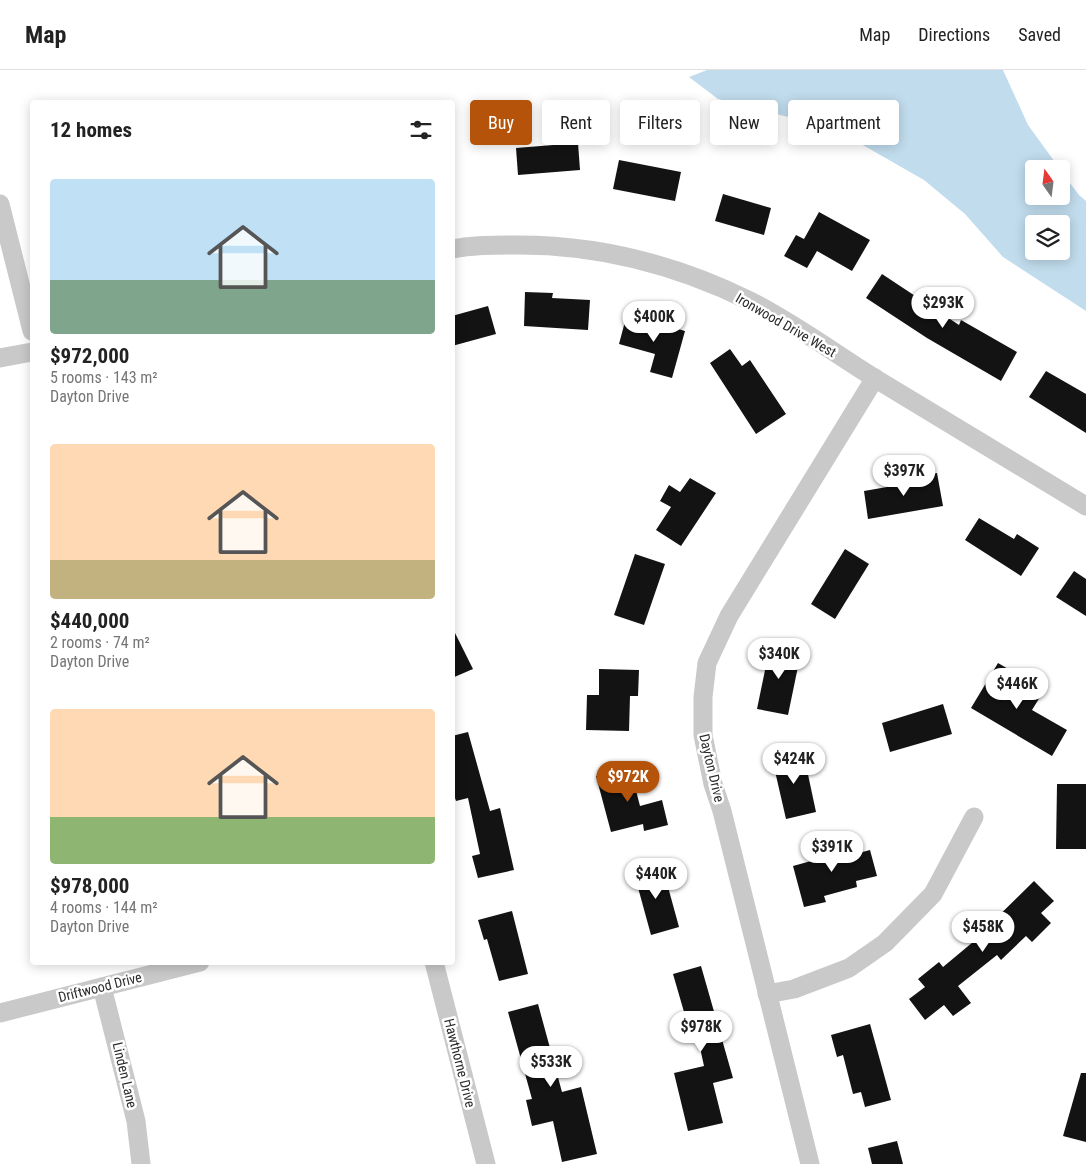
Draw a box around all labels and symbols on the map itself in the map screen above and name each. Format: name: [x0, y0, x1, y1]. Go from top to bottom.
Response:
north arrow: [1025, 160, 1070, 205]
pin: $293K: [908, 286, 978, 329]
street label: Ironwood Drive West: [733, 290, 839, 360]
pin: $400K: [619, 300, 689, 343]
pin: $397K: [869, 454, 939, 497]
pin: $340K: [744, 638, 814, 680]
pin: $446K: [982, 668, 1052, 710]
street label: Dayton Drive: [696, 732, 728, 804]
pin: $424K: [759, 742, 829, 785]
pin: $972K: [593, 760, 663, 803]
pin: $391K: [797, 830, 867, 873]
pin: $440K: [621, 858, 691, 900]
pin: $458K: [948, 910, 1018, 953]
street label: Driftwood Drive: [57, 969, 144, 1005]
pin: $978K: [666, 1010, 736, 1053]
street label: Hawthorne Drive: [441, 1017, 479, 1110]
street label: Linden Lane: [110, 1041, 140, 1110]
pin: $533K: [516, 1046, 586, 1088]

